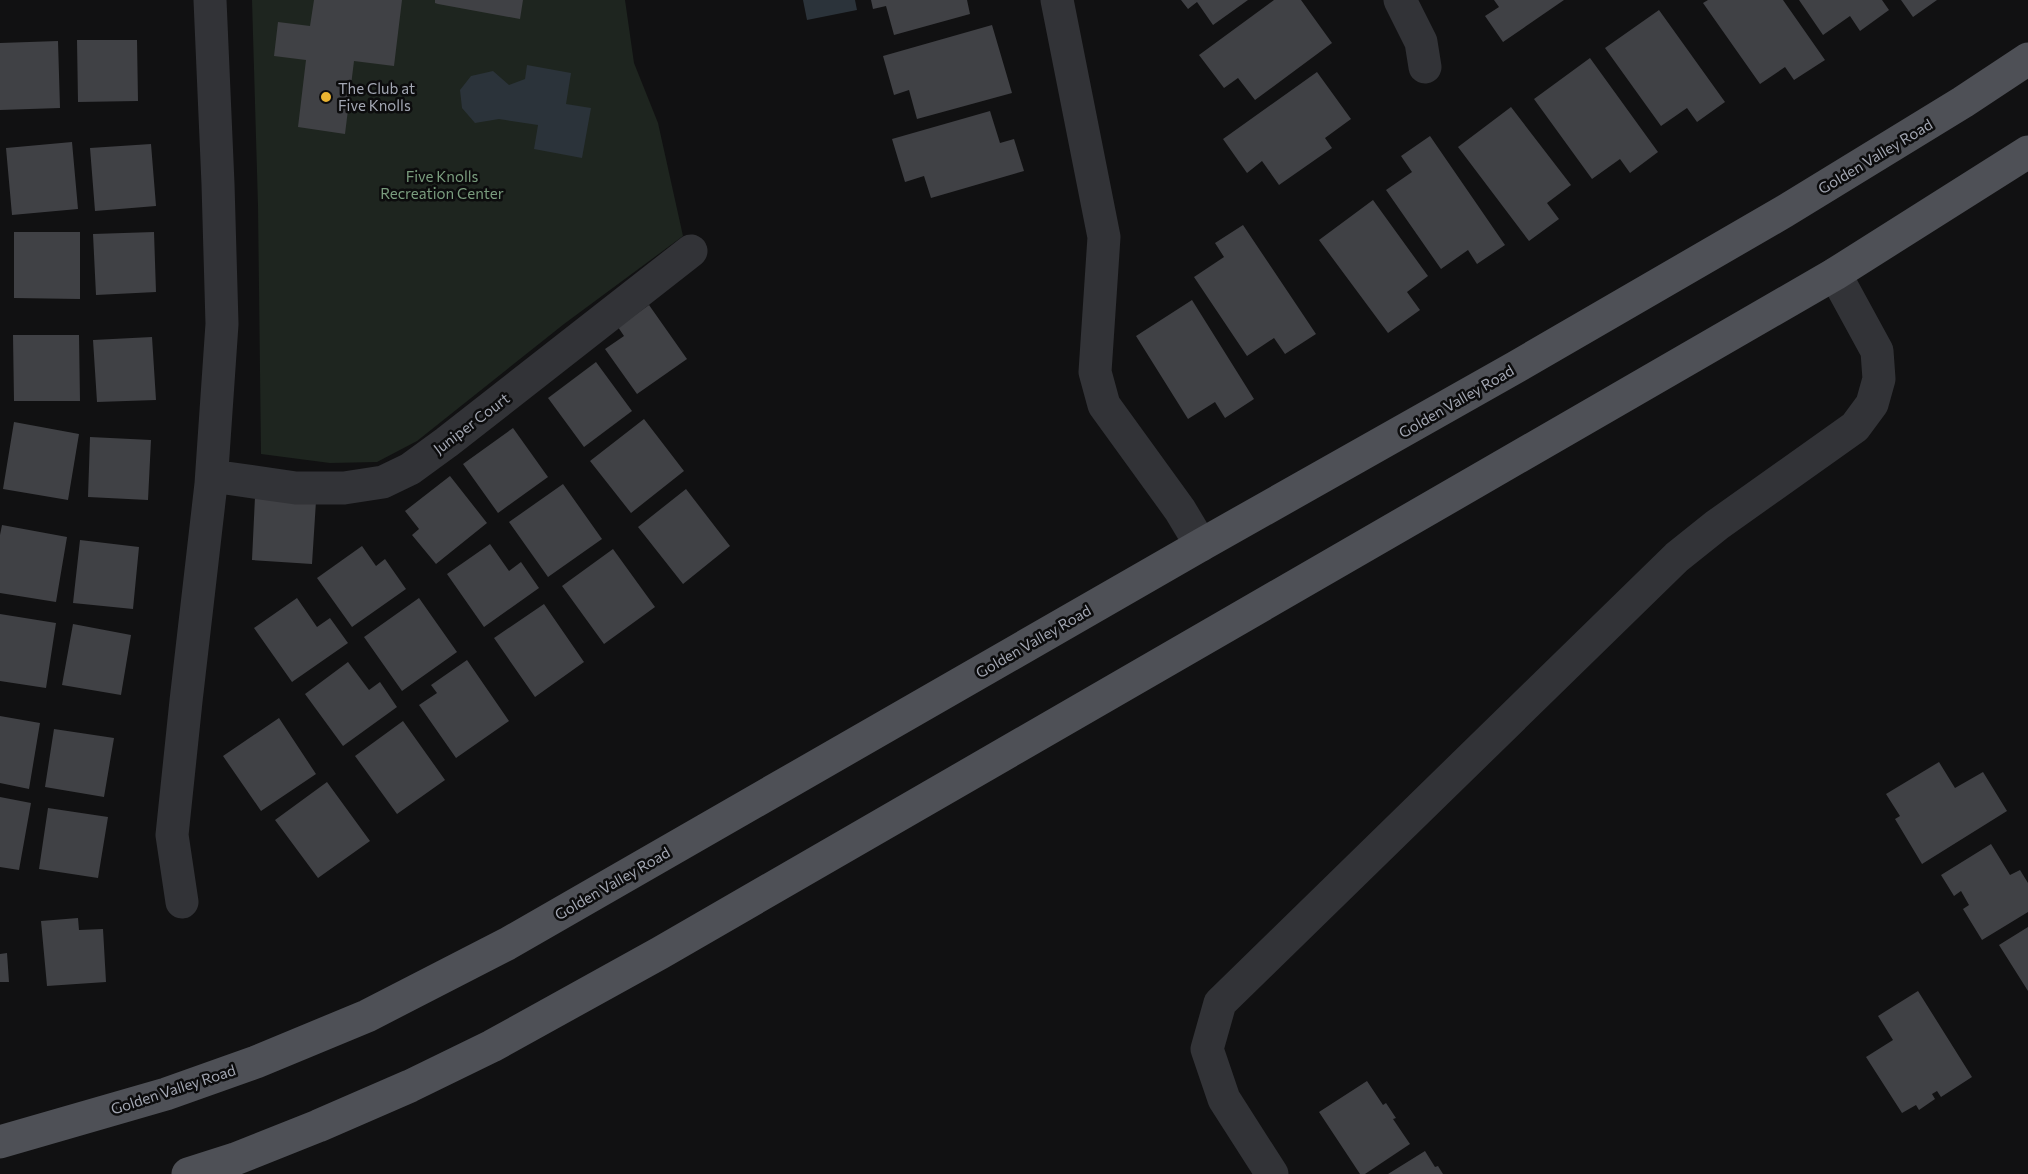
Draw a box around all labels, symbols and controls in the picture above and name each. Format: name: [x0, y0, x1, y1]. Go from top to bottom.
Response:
place label: The Club at Five Knolls: [338, 79, 415, 114]
marker: The Club at Five Knolls: [319, 90, 333, 104]
street label: Golden Valley Road: [1815, 115, 1935, 197]
park label: Five Knolls Recreation Center: [380, 167, 504, 202]
street label: Golden Valley Road: [1395, 361, 1517, 441]
street label: Juniper Court: [429, 389, 513, 457]
street label: Golden Valley Road: [972, 601, 1094, 681]
street label: Golden Valley Road: [551, 843, 673, 923]
street label: Golden Valley Road: [108, 1060, 238, 1118]

